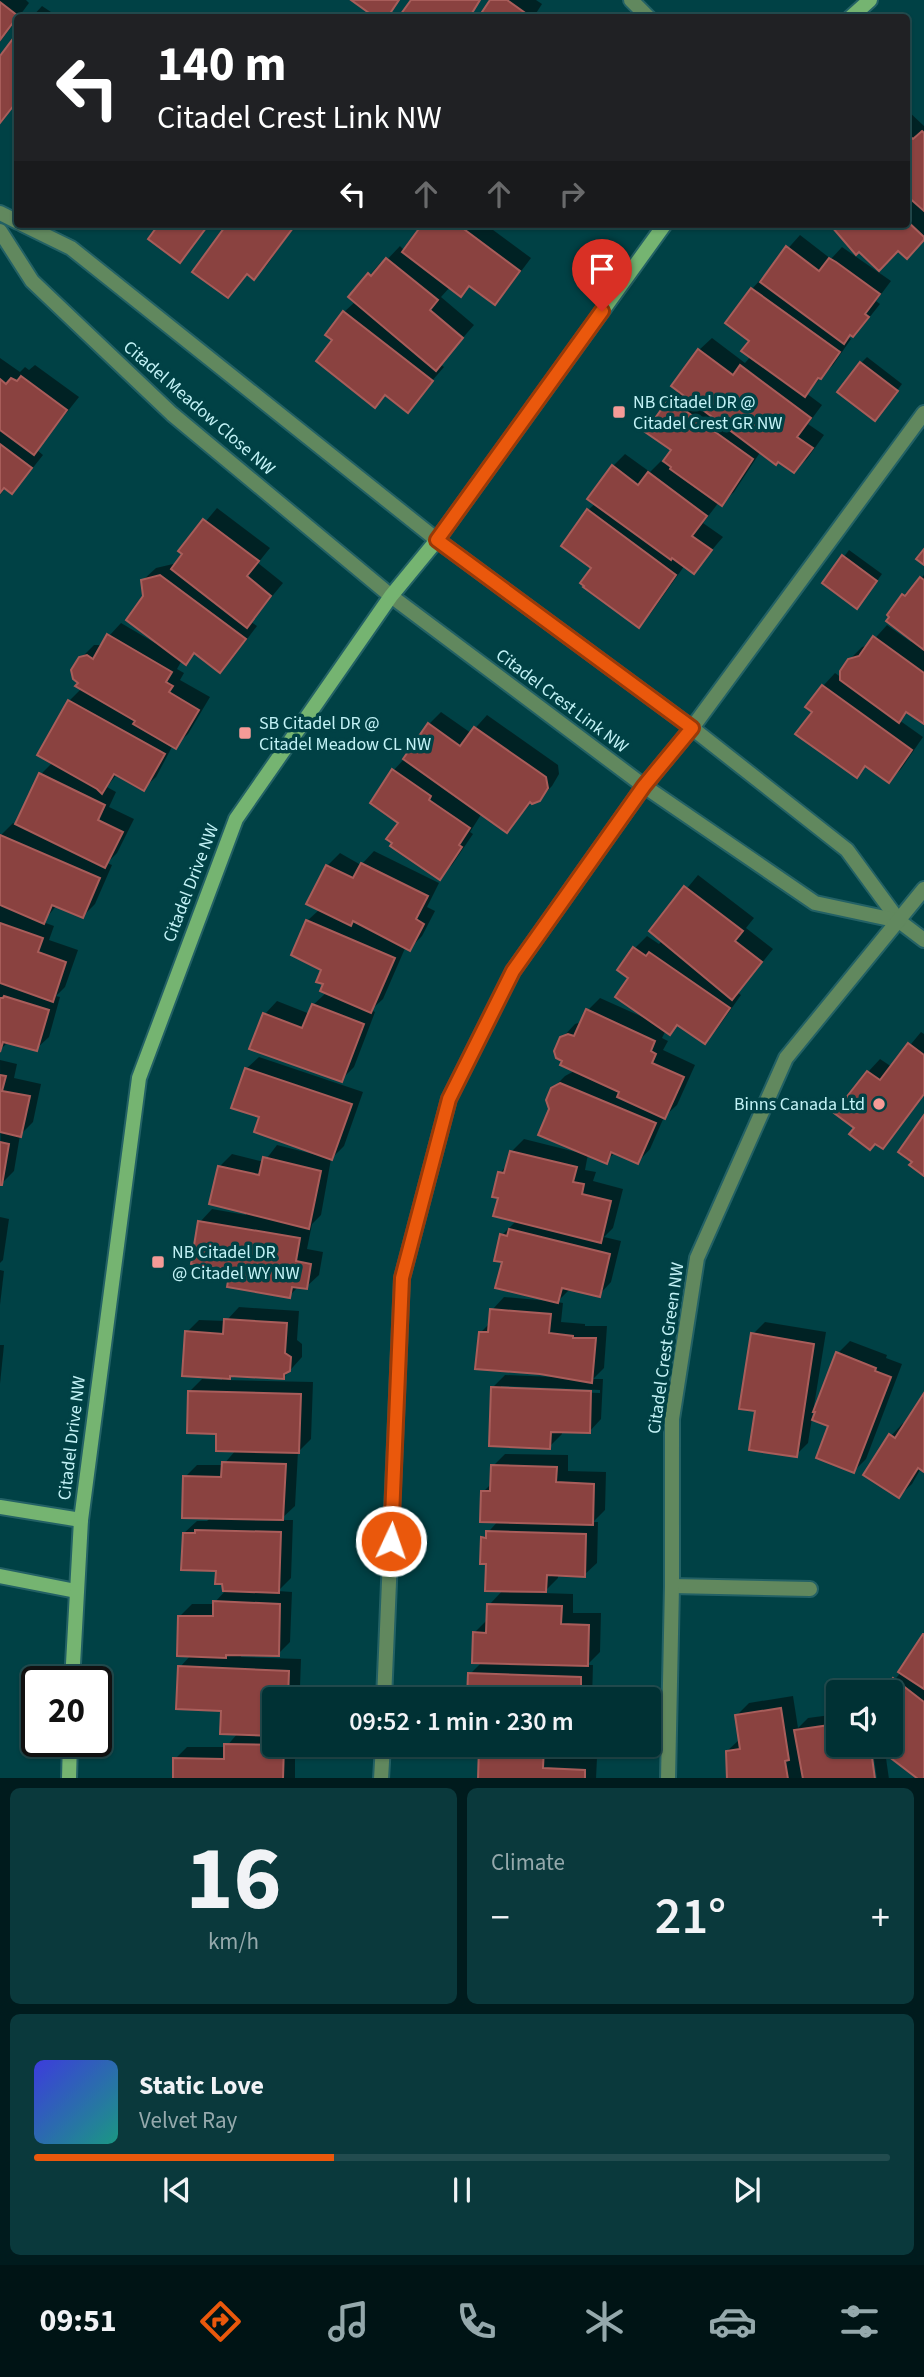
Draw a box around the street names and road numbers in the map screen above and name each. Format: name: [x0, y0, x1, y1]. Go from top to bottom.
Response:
street label: Citadel Meadow Close NW: [118, 335, 280, 481]
street label: Citadel Crest Link NW: [491, 643, 633, 759]
street label: Citadel Drive NW: [157, 820, 225, 946]
street label: Citadel Crest Green NW: [642, 1261, 690, 1435]
street label: Citadel Drive NW: [52, 1374, 92, 1502]

